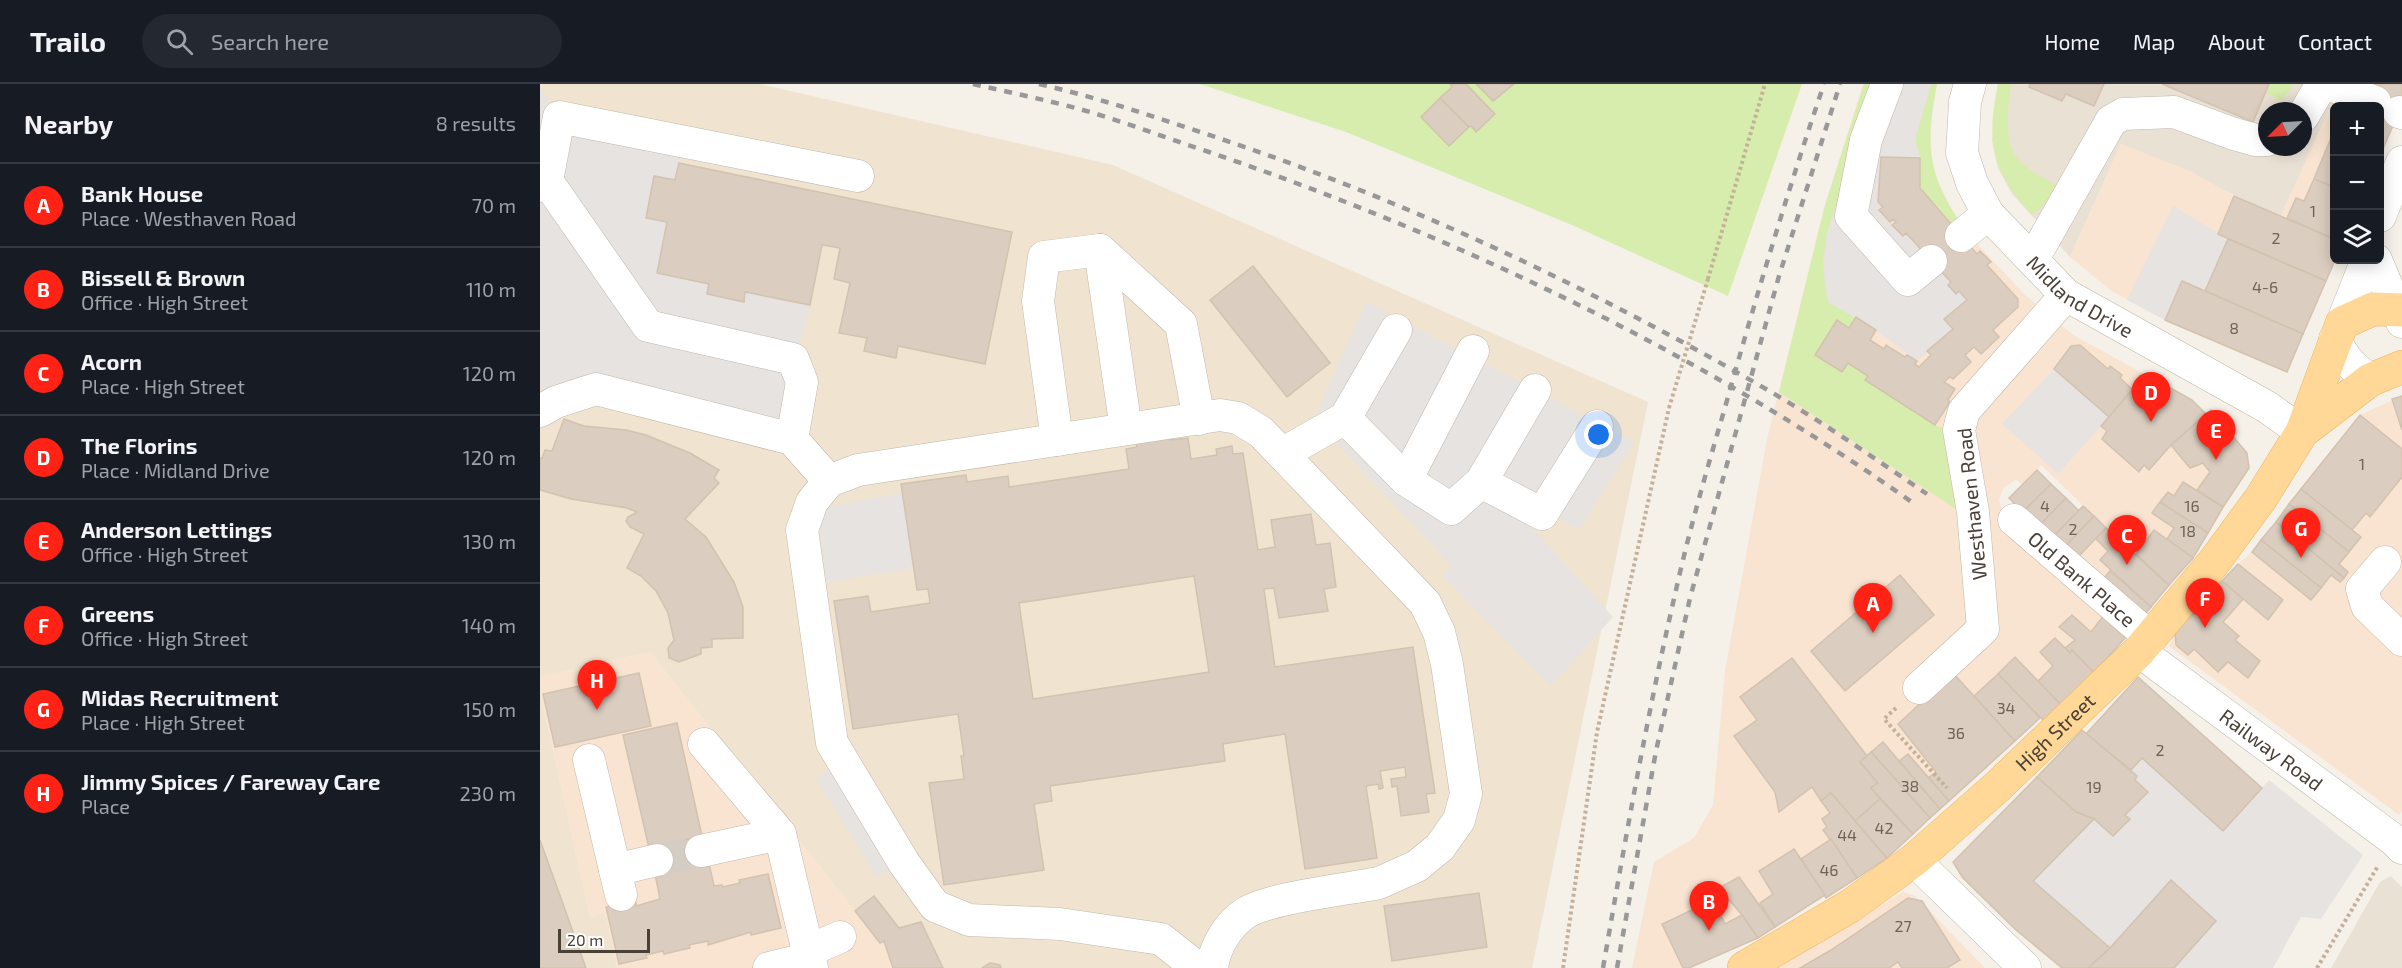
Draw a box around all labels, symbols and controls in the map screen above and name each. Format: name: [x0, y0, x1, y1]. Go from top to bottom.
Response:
search box: [142, 14, 562, 68]
text: Trailo: [30, 24, 106, 58]
icon: search: [163, 25, 196, 58]
text: Search here: [211, 28, 329, 54]
text: Home: [2044, 29, 2100, 54]
text: Map: [2133, 29, 2175, 54]
text: About: [2208, 29, 2265, 54]
text: Contact: [2298, 29, 2372, 54]
north arrow: [2258, 102, 2312, 156]
map controls: [2330, 102, 2384, 264]
button: +: [2330, 102, 2384, 156]
text: Nearby: [24, 108, 113, 139]
text: 8 results: [436, 111, 516, 135]
button: −: [2330, 156, 2384, 210]
text: Bank House: [81, 180, 203, 206]
text: A: [37, 193, 50, 217]
text: 70 m: [472, 193, 516, 217]
house number: 1: [2310, 201, 2316, 220]
text: Place · Westhaven Road: [81, 206, 297, 230]
button: layers: [2330, 210, 2384, 264]
house number: 2: [2272, 228, 2281, 247]
street label: Midland Drive: [2022, 250, 2138, 342]
text: Bissell & Brown: [81, 264, 245, 290]
text: B: [37, 277, 50, 301]
text: 110 m: [466, 277, 516, 301]
house number: 4-6: [2252, 277, 2278, 296]
text: Office · High Street: [81, 290, 248, 314]
house number: 8: [2229, 318, 2239, 337]
text: Acorn: [81, 348, 142, 374]
text: C: [38, 361, 49, 385]
text: 120 m: [463, 361, 516, 385]
pin: D: [2132, 372, 2170, 422]
text: Place · High Street: [81, 374, 245, 398]
pin: E: [2196, 410, 2236, 460]
your location: [1584, 420, 1613, 449]
street label: Westhaven Road: [1951, 427, 1991, 581]
text: The Florins: [81, 432, 197, 458]
text: D: [37, 445, 50, 469]
text: 120 m: [463, 445, 516, 469]
house number: 1: [2359, 454, 2365, 473]
text: Place · Midland Drive: [81, 458, 270, 482]
house number: 4: [2040, 496, 2050, 515]
house number: 16: [2184, 496, 2200, 515]
pin: G: [2282, 508, 2320, 558]
text: Anderson Lettings: [81, 516, 272, 542]
pin: C: [2108, 516, 2146, 565]
house number: 2: [2069, 519, 2078, 538]
house number: 18: [2180, 521, 2196, 540]
street label: Old Bank Place: [2024, 526, 2141, 632]
text: E: [38, 529, 49, 553]
text: 130 m: [463, 529, 516, 553]
text: Office · High Street: [81, 542, 248, 566]
pin: F: [2186, 578, 2224, 628]
pin: A: [1854, 584, 1892, 633]
text: Greens: [81, 600, 154, 626]
text: F: [38, 613, 49, 637]
text: 140 m: [462, 613, 516, 637]
text: Office · High Street: [81, 626, 248, 650]
pin: H: [578, 660, 616, 710]
text: Midas Recruitment: [81, 684, 279, 710]
street label: High Street: [2010, 688, 2100, 775]
text: G: [37, 697, 50, 721]
text: 150 m: [463, 697, 516, 721]
house number: 34: [1997, 698, 2016, 717]
street label: Railway Road: [2215, 703, 2328, 795]
text: Place · High Street: [81, 710, 245, 734]
house number: 36: [1947, 723, 1965, 742]
house number: 2: [2156, 740, 2165, 759]
text: Jimmy Spices / Fareway Care: [81, 768, 381, 794]
house number: 38: [1901, 776, 1919, 795]
house number: 19: [2086, 777, 2102, 796]
text: H: [37, 781, 50, 805]
text: 230 m: [460, 781, 516, 805]
text: Place: [81, 794, 130, 818]
house number: 42: [1875, 818, 1893, 837]
house number: 44: [1837, 825, 1857, 844]
house number: 46: [1820, 860, 1839, 879]
pin: B: [1690, 882, 1728, 931]
house number: 27: [1894, 916, 1912, 935]
scale bar: [558, 926, 650, 954]
text: 20 m: [567, 930, 603, 949]

